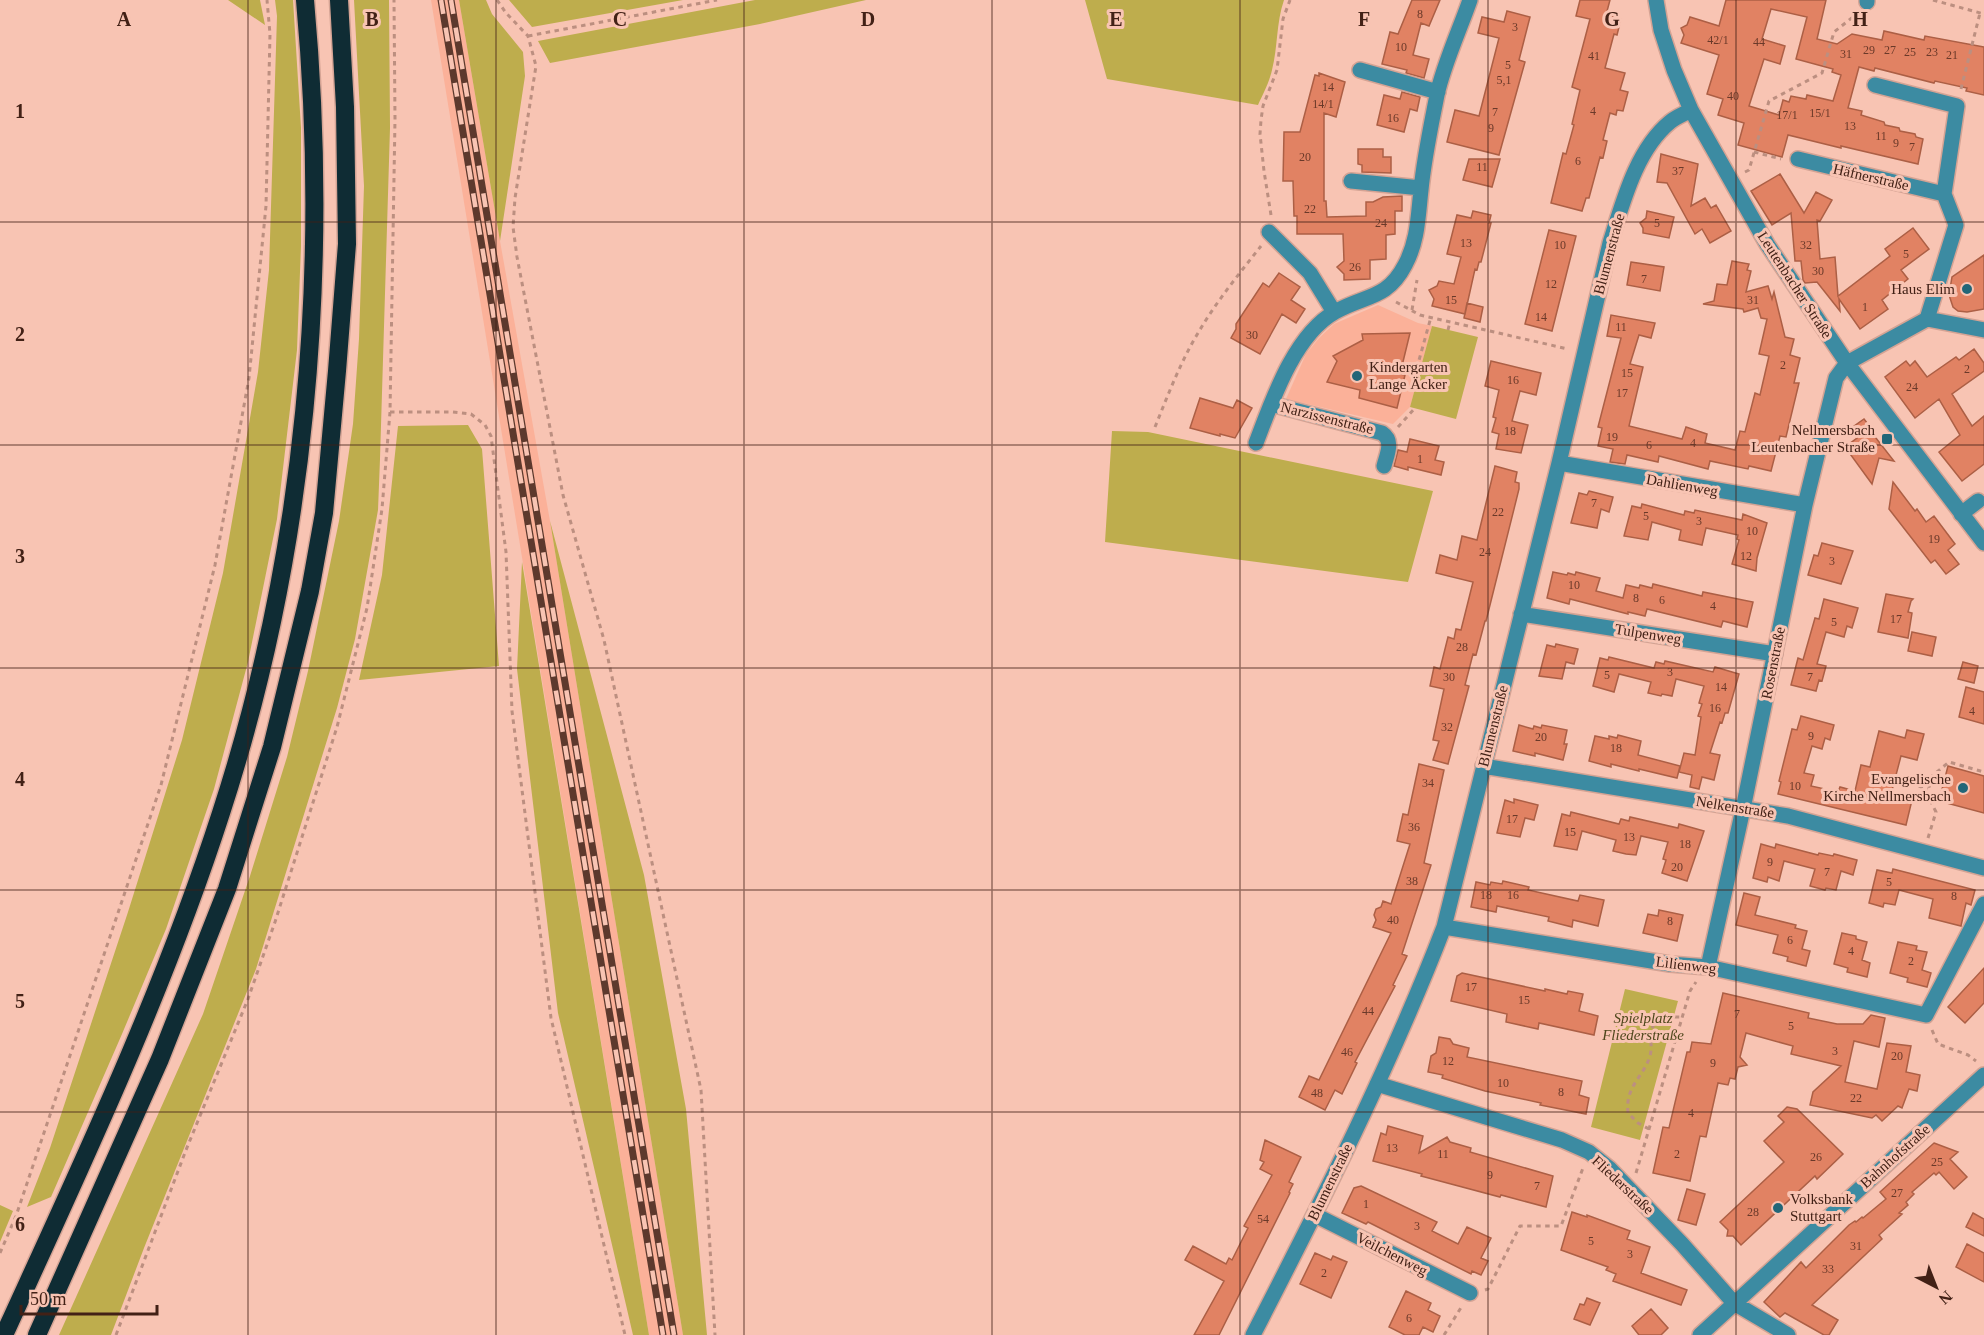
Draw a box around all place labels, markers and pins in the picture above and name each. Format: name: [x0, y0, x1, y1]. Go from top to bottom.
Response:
place label: Haus Elim: [1891, 281, 1955, 297]
marker: Haus Elim: [1960, 282, 1974, 296]
place label: Kindergarten Lange Äcker: [1369, 359, 1448, 392]
marker: Kindergarten Lange Äcker: [1350, 369, 1364, 383]
place label: Nellmersbach Leutenbacher Straße: [1751, 422, 1875, 455]
marker: Nellmersbach Leutenbacher Straße: [1880, 432, 1894, 446]
place label: Evangelische Kirche Nellmersbach: [1823, 771, 1951, 804]
marker: Evangelische Kirche Nellmersbach: [1956, 781, 1970, 795]
place label: Volksbank Stuttgart: [1790, 1191, 1854, 1224]
marker: Volksbank Stuttgart: [1771, 1201, 1785, 1215]

